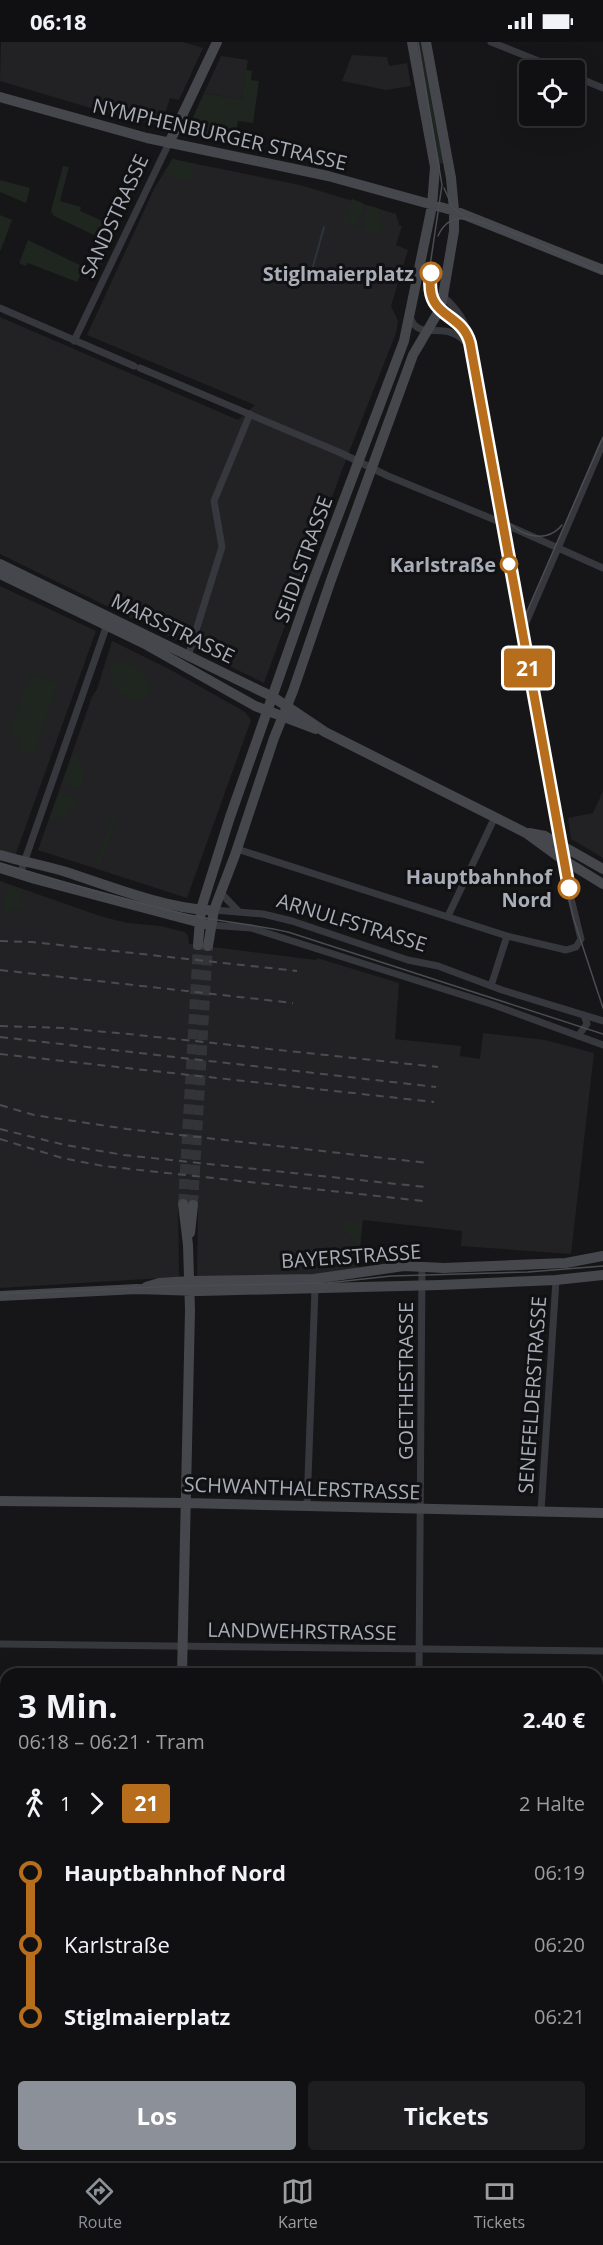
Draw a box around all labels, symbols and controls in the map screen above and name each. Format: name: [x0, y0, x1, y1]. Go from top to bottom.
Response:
text: 06:18: [30, 6, 87, 36]
map controls: [519, 60, 585, 126]
button: locate: [519, 60, 585, 126]
street label: NYMPHENBURGER STRASSE: [90, 92, 350, 176]
street label: SANDSTRASSE: [74, 150, 154, 282]
place label: Stiglmaierplatz: [263, 260, 414, 287]
marker: Stiglmaierplatz: [420, 262, 442, 284]
street label: SEIDLSTRASSE: [268, 492, 338, 626]
place label: Karlstraße: [390, 551, 496, 578]
marker: Karlstraße: [500, 555, 518, 573]
street label: MARSSTRASSE: [107, 587, 239, 669]
line badge: 21: [501, 648, 555, 688]
text: 21: [516, 654, 540, 682]
place label: Hauptbahnhof Nord: [406, 863, 553, 913]
marker: Hauptbahnhof Nord: [558, 877, 580, 899]
street label: ARNULFSTRASSE: [274, 886, 430, 958]
street label: BAYERSTRASSE: [280, 1238, 422, 1274]
street label: SENEFELDERSTRASSE: [512, 1295, 552, 1495]
street label: GOETHESTRASSE: [392, 1302, 419, 1460]
street label: SCHWANTHALERSTRASSE: [183, 1470, 421, 1506]
street label: LANDWEHRSTRASSE: [207, 1616, 397, 1646]
text: 3 Min.: [18, 1683, 118, 1728]
text: 2.40 €: [523, 1704, 585, 1734]
text: 06:18 – 06:21 · Tram: [18, 1728, 205, 1755]
icon: walk: [18, 1787, 51, 1820]
icon: forward: [80, 1787, 113, 1820]
text: 21: [134, 1789, 158, 1817]
text: 1: [60, 1790, 71, 1817]
text: 2 Halte: [519, 1790, 585, 1817]
text: Hauptbahnhof Nord: [64, 1857, 286, 1887]
text: 06:19: [534, 1859, 585, 1886]
text: Karlstraße: [64, 1929, 170, 1959]
text: 06:20: [534, 1931, 585, 1958]
text: Stiglmaierplatz: [64, 2001, 230, 2031]
text: 06:21: [534, 2003, 585, 2030]
button: Los: [18, 2081, 296, 2150]
button: Tickets: [308, 2081, 585, 2150]
tab: Route: [78, 2175, 122, 2233]
tab: Karte: [278, 2175, 318, 2233]
tab: Tickets: [474, 2175, 525, 2233]

